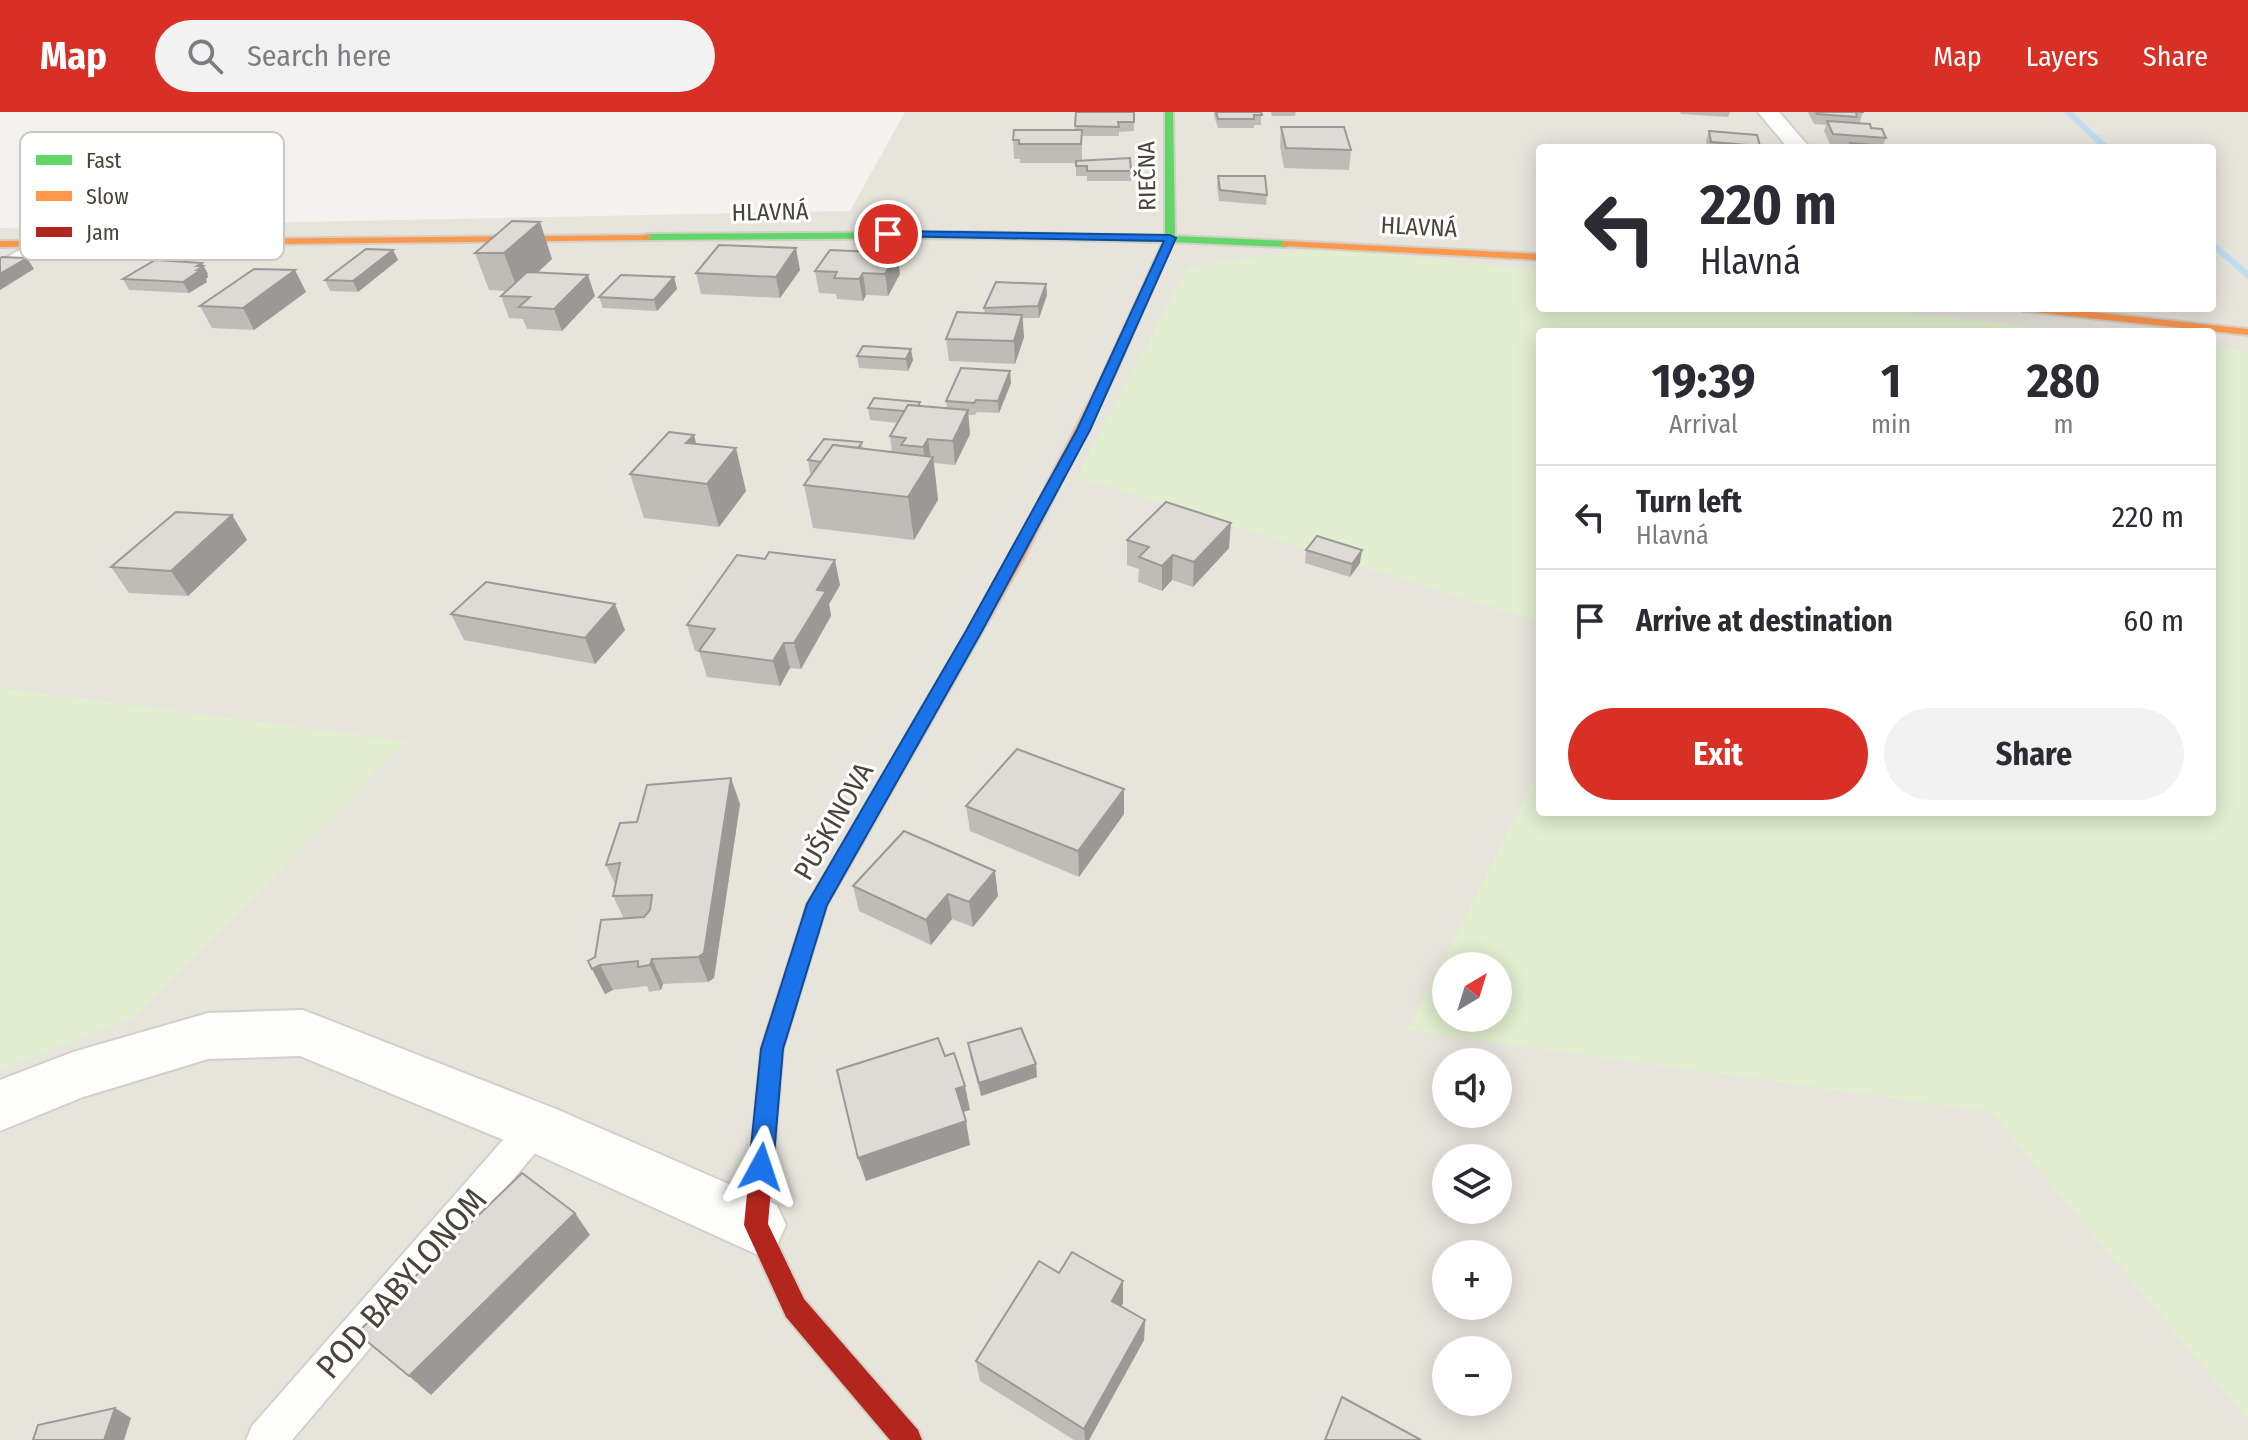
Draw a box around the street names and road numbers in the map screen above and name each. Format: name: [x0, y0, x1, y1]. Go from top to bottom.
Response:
street label: RIEČNA: [1131, 141, 1162, 211]
street label: HLAVNÁ: [731, 196, 809, 227]
street label: HLAVNÁ: [1380, 210, 1459, 243]
street label: PUŠKINOVA: [787, 756, 880, 886]
street label: POD BABYLONOM: [308, 1180, 495, 1387]

